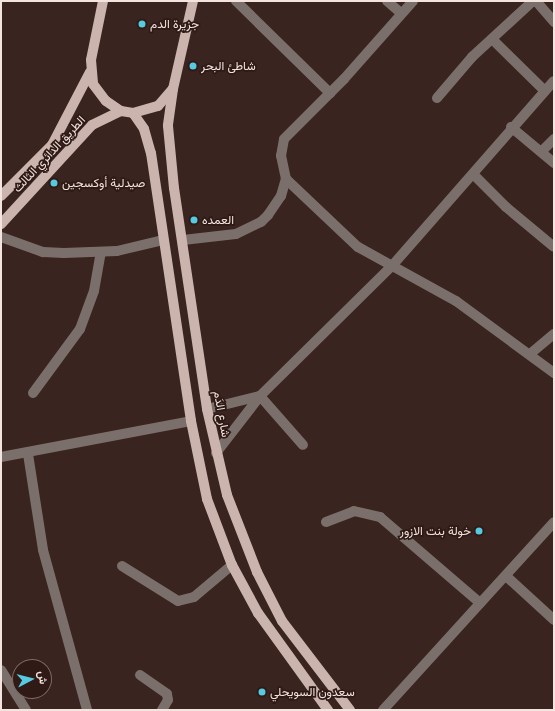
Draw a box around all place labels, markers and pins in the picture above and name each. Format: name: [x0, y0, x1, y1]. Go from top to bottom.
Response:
place label: جزيرة الدم: [150, 17, 199, 31]
marker: جزيرة الدم: [137, 19, 147, 29]
place label: شاطئ البحر: [201, 59, 256, 73]
marker: شاطئ البحر: [188, 61, 198, 71]
place label: صيدلية أوكسجين: [62, 176, 145, 190]
marker: صيدلية أوكسجين: [49, 178, 59, 188]
place label: العمده: [202, 213, 234, 227]
marker: العمده: [189, 215, 199, 225]
place label: خولة بنت الازور: [400, 524, 471, 538]
marker: خولة بنت الازور: [474, 526, 484, 536]
place label: سعدون السويحلي: [270, 685, 355, 699]
marker: سعدون السويحلي: [257, 687, 267, 697]

